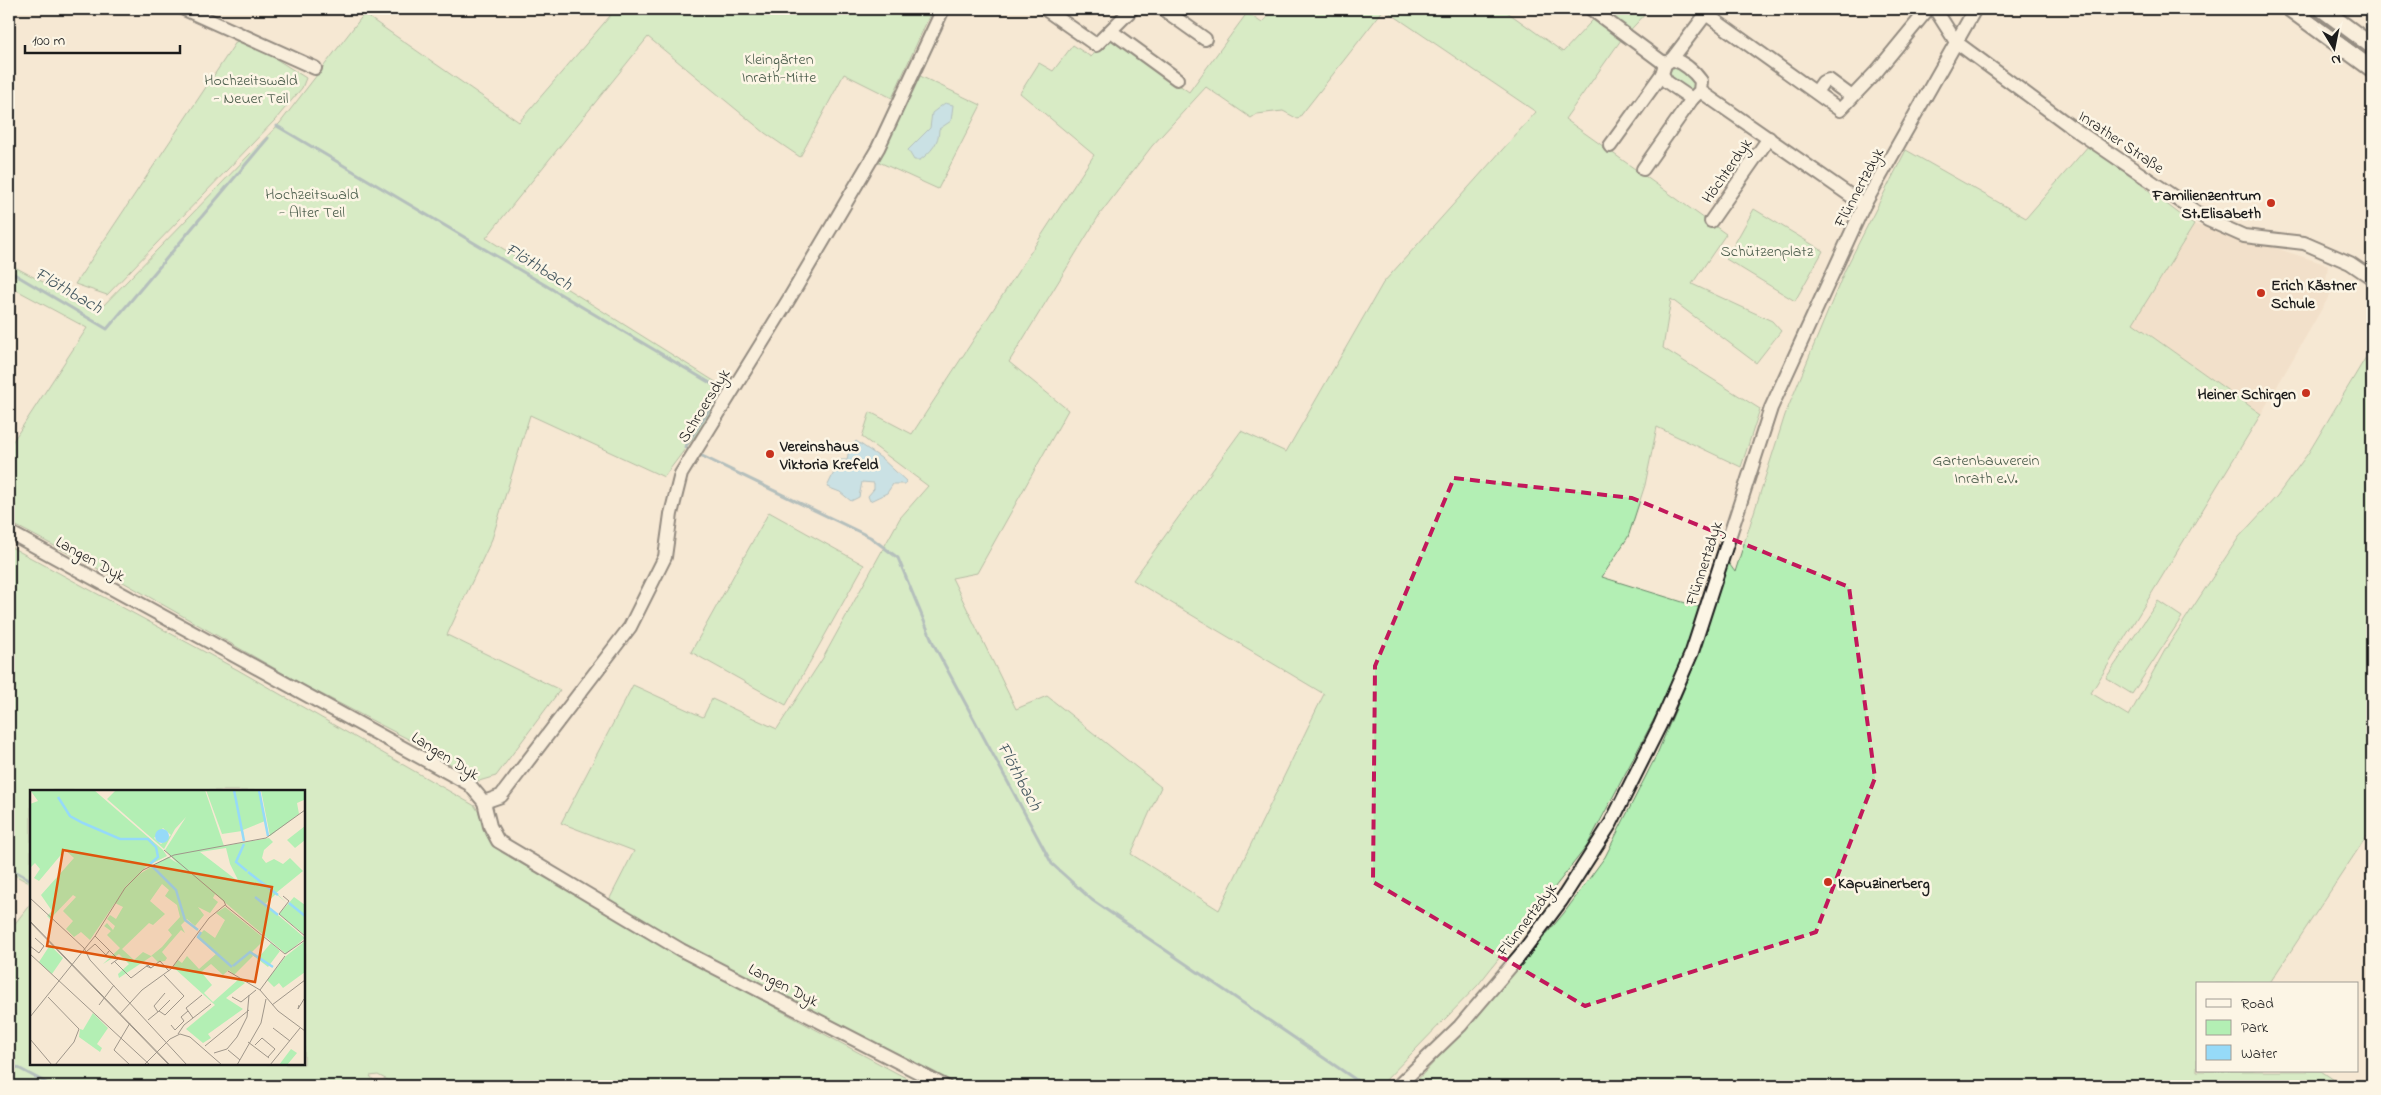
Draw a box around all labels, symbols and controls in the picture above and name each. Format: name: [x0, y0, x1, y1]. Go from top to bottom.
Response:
scale bar: [25, 22, 180, 54]
north arrow: [2308, 22, 2358, 72]
text: 100 m: [32, 30, 65, 52]
park label: Kleingärten Inrath-Mitte: [742, 48, 817, 90]
text: N: [2330, 48, 2342, 70]
park label: Hochzeitswald - Neuer Teil: [204, 69, 298, 111]
street label: Inrather Straße: [2073, 105, 2169, 181]
street label: Höchterdyk: [1696, 133, 1759, 209]
street label: Flünnertzdyk: [1828, 143, 1891, 233]
park label: Hochzeitswald - Alter Teil: [265, 183, 359, 225]
place label: Familienzentrum St.Elisabeth: [2151, 184, 2262, 226]
marker: Familienzentrum St.Elisabeth: [2265, 197, 2277, 209]
water label: Flöthbach: [499, 237, 577, 298]
park label: Schützenplatz: [1721, 240, 1814, 264]
water label: Flöthbach: [29, 262, 107, 322]
place label: Erich Kästner Schule: [2271, 274, 2358, 316]
marker: Erich Kästner Schule: [2255, 287, 2267, 299]
street label: Schroersdyk: [672, 363, 737, 448]
place label: Heiner Schirgen: [2198, 383, 2296, 408]
marker: Heiner Schirgen: [2300, 387, 2312, 399]
place label: Vereinshaus Viktoria Krefeld: [779, 435, 879, 477]
marker: Vereinshaus Viktoria Krefeld: [764, 448, 776, 460]
park label: Gartenbauverein Inrath e.V.: [1933, 449, 2040, 491]
street label: Flünnertzdyk: [1680, 518, 1730, 610]
street label: Langen Dyk: [51, 531, 130, 589]
street label: Langen Dyk: [406, 726, 485, 788]
water label: Flöthbach: [989, 738, 1047, 816]
inset map: [30, 790, 305, 1065]
place label: Kapuzinerberg: [1838, 872, 1930, 897]
marker: Kapuzinerberg: [1822, 876, 1834, 888]
street label: Flünnertzdyk: [1491, 877, 1564, 963]
street label: Langen Dyk: [744, 958, 823, 1014]
legend: [2196, 982, 2358, 1072]
text: Road: [2241, 993, 2274, 1015]
text: Park: [2241, 1017, 2269, 1039]
text: Water: [2241, 1043, 2277, 1065]

